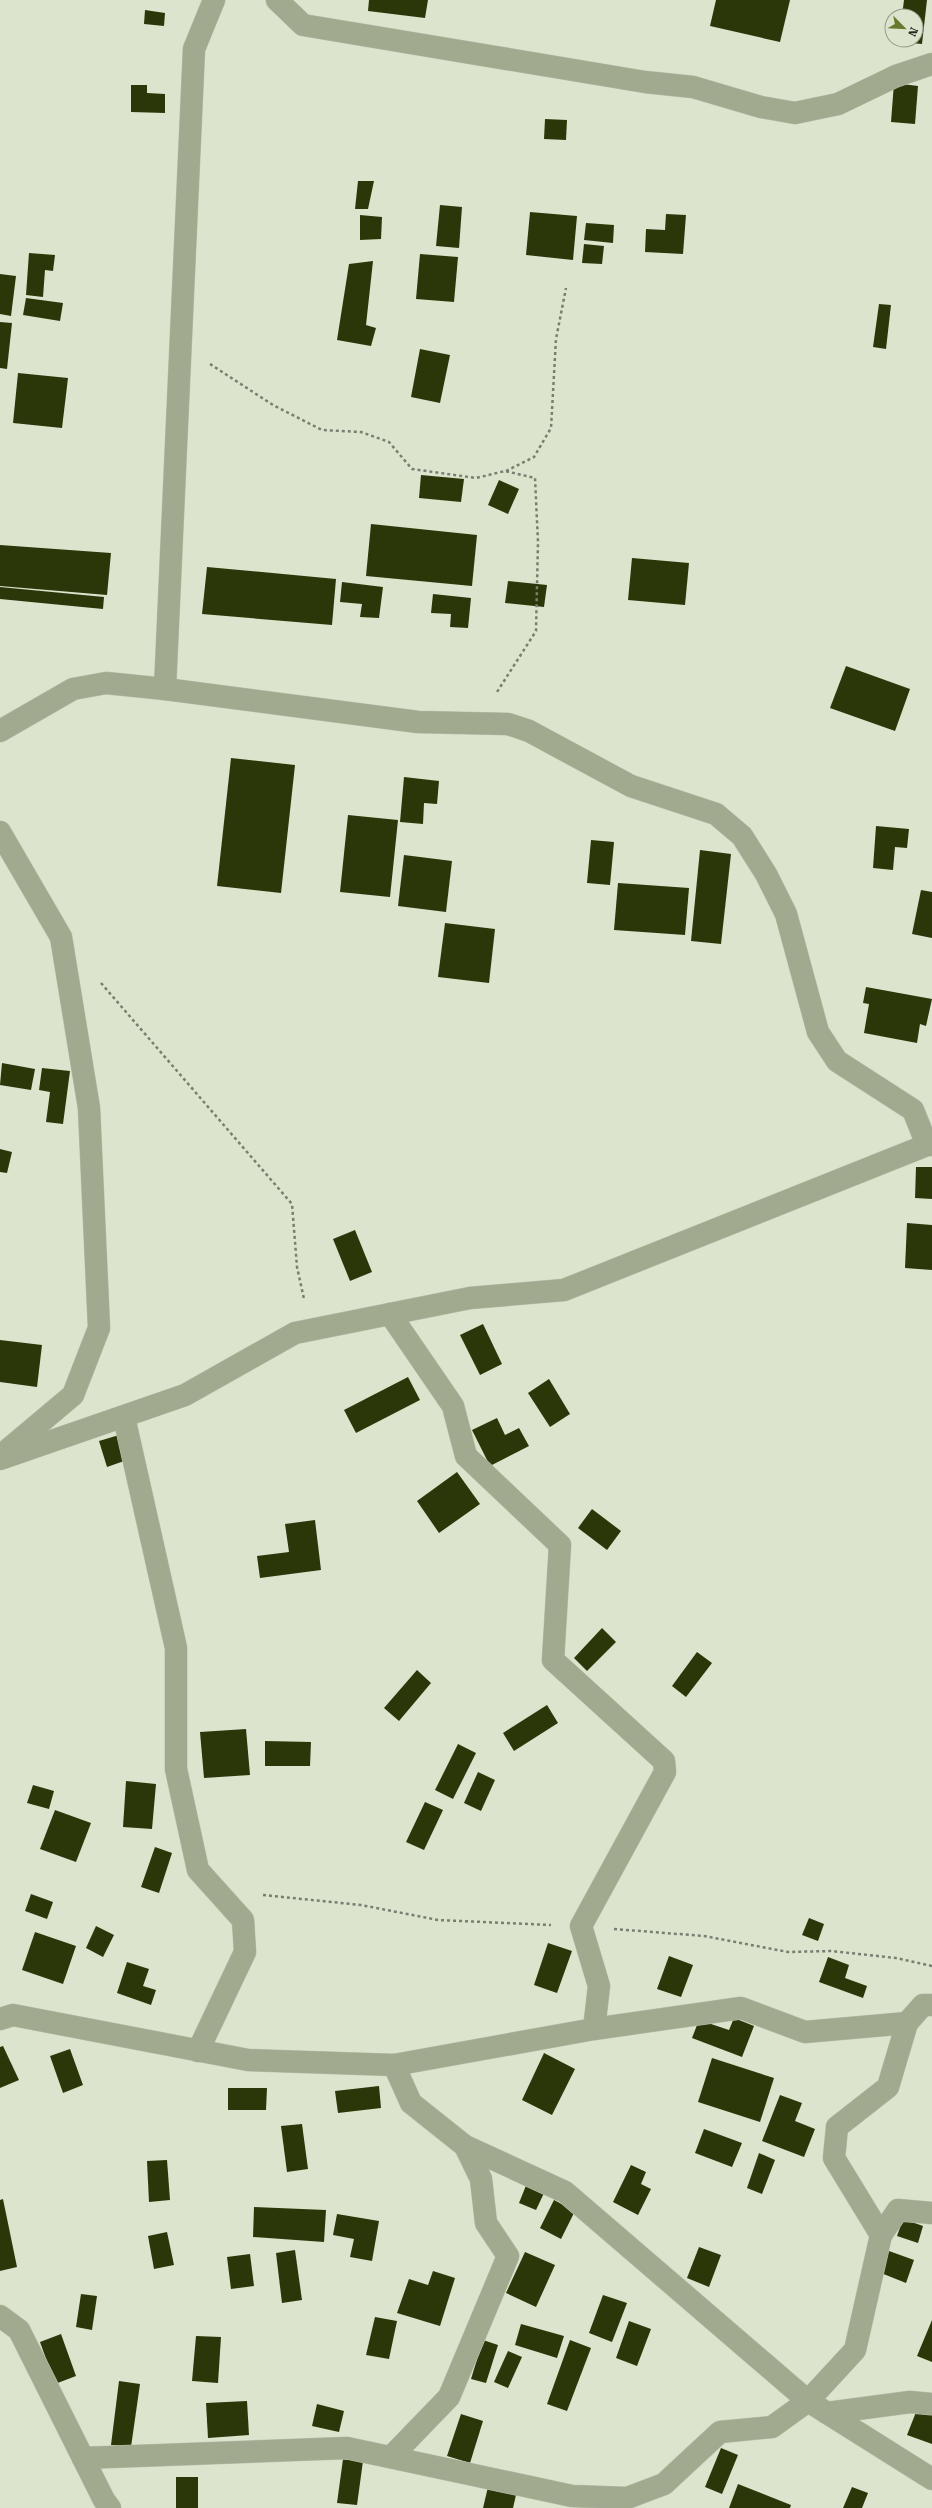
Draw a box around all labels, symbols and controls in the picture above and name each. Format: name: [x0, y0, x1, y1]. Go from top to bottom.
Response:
north arrow: [884, 8, 924, 48]
text: N: [905, 25, 920, 39]

